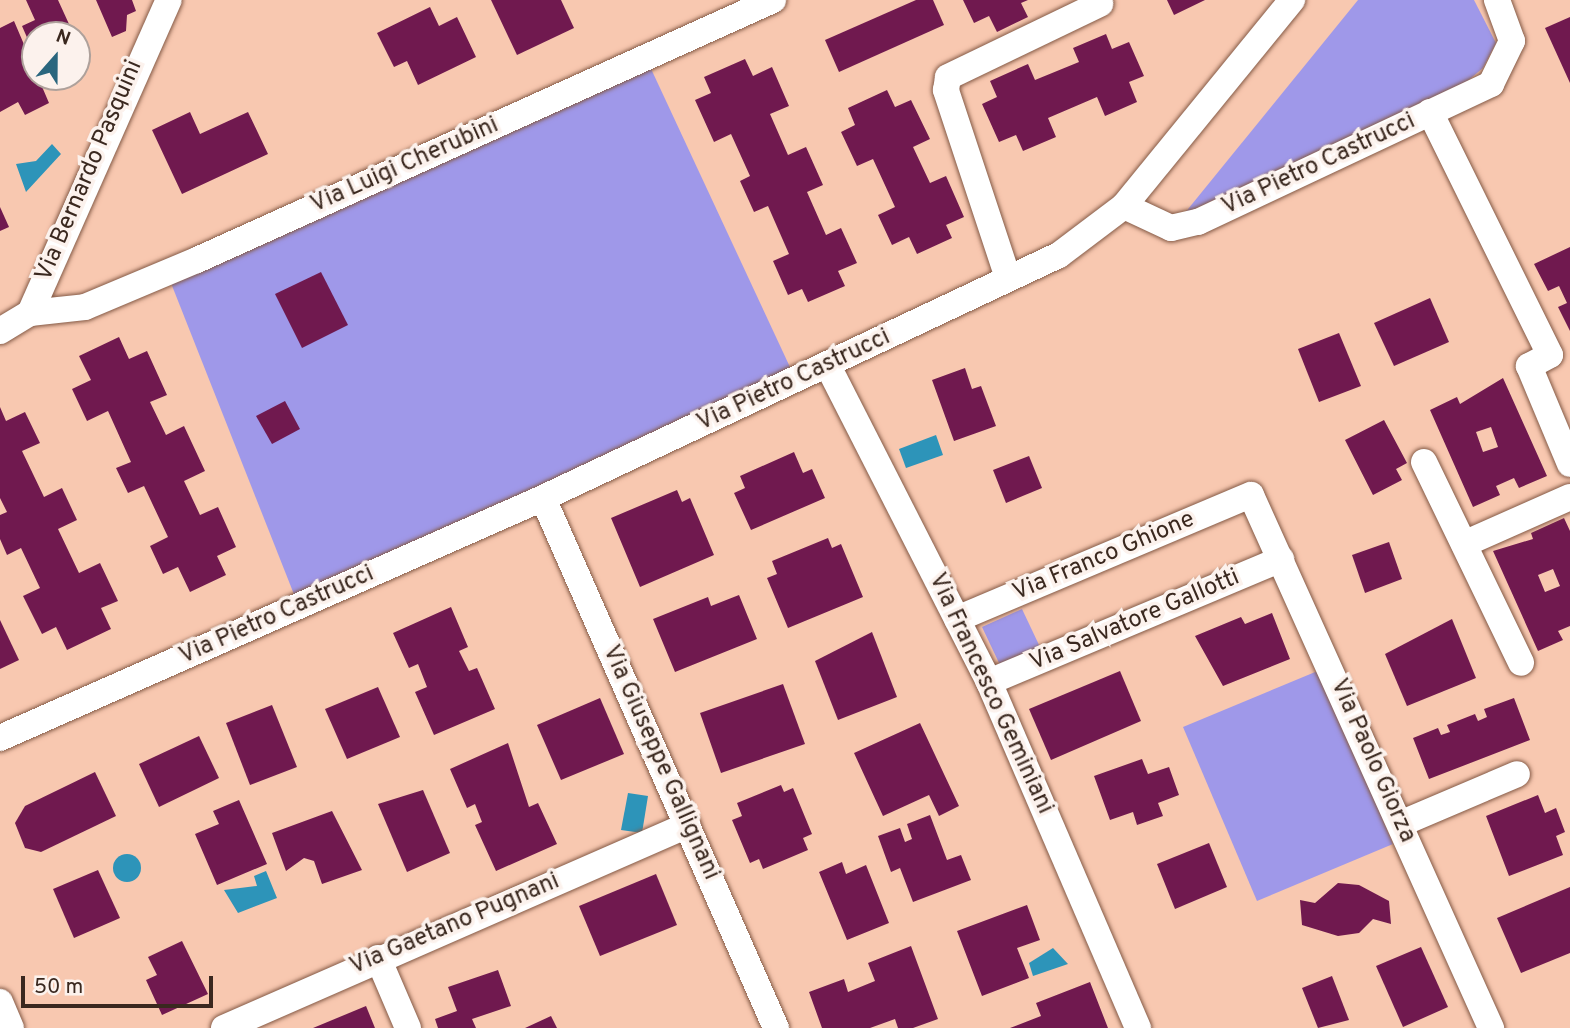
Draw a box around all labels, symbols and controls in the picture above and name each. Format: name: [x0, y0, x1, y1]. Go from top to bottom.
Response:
north arrow: [21, 21, 91, 91]
text: N: [52, 25, 73, 52]
street label: Via Bernardo Pasquini: [30, 56, 150, 286]
street label: Via Pietro Castrucci: [1218, 108, 1420, 222]
street label: Via Luigi Cherubini: [307, 112, 503, 220]
street label: Via Pietro Castrucci: [693, 324, 895, 438]
street label: Via Franco Ghione: [1009, 506, 1199, 608]
street label: Via Pietro Castrucci: [175, 560, 379, 672]
street label: Via Salvatore Gallotti: [1026, 564, 1244, 678]
street label: Via Francesco Geminiani: [921, 569, 1059, 819]
street label: Via Giuseppe Gallignani: [595, 641, 725, 885]
street label: Via Paolo Giorza: [1323, 675, 1421, 847]
street label: Via Gaetano Pugnani: [346, 868, 564, 982]
scale bar: [24, 962, 217, 1006]
text: 50 m: [34, 974, 83, 1001]

